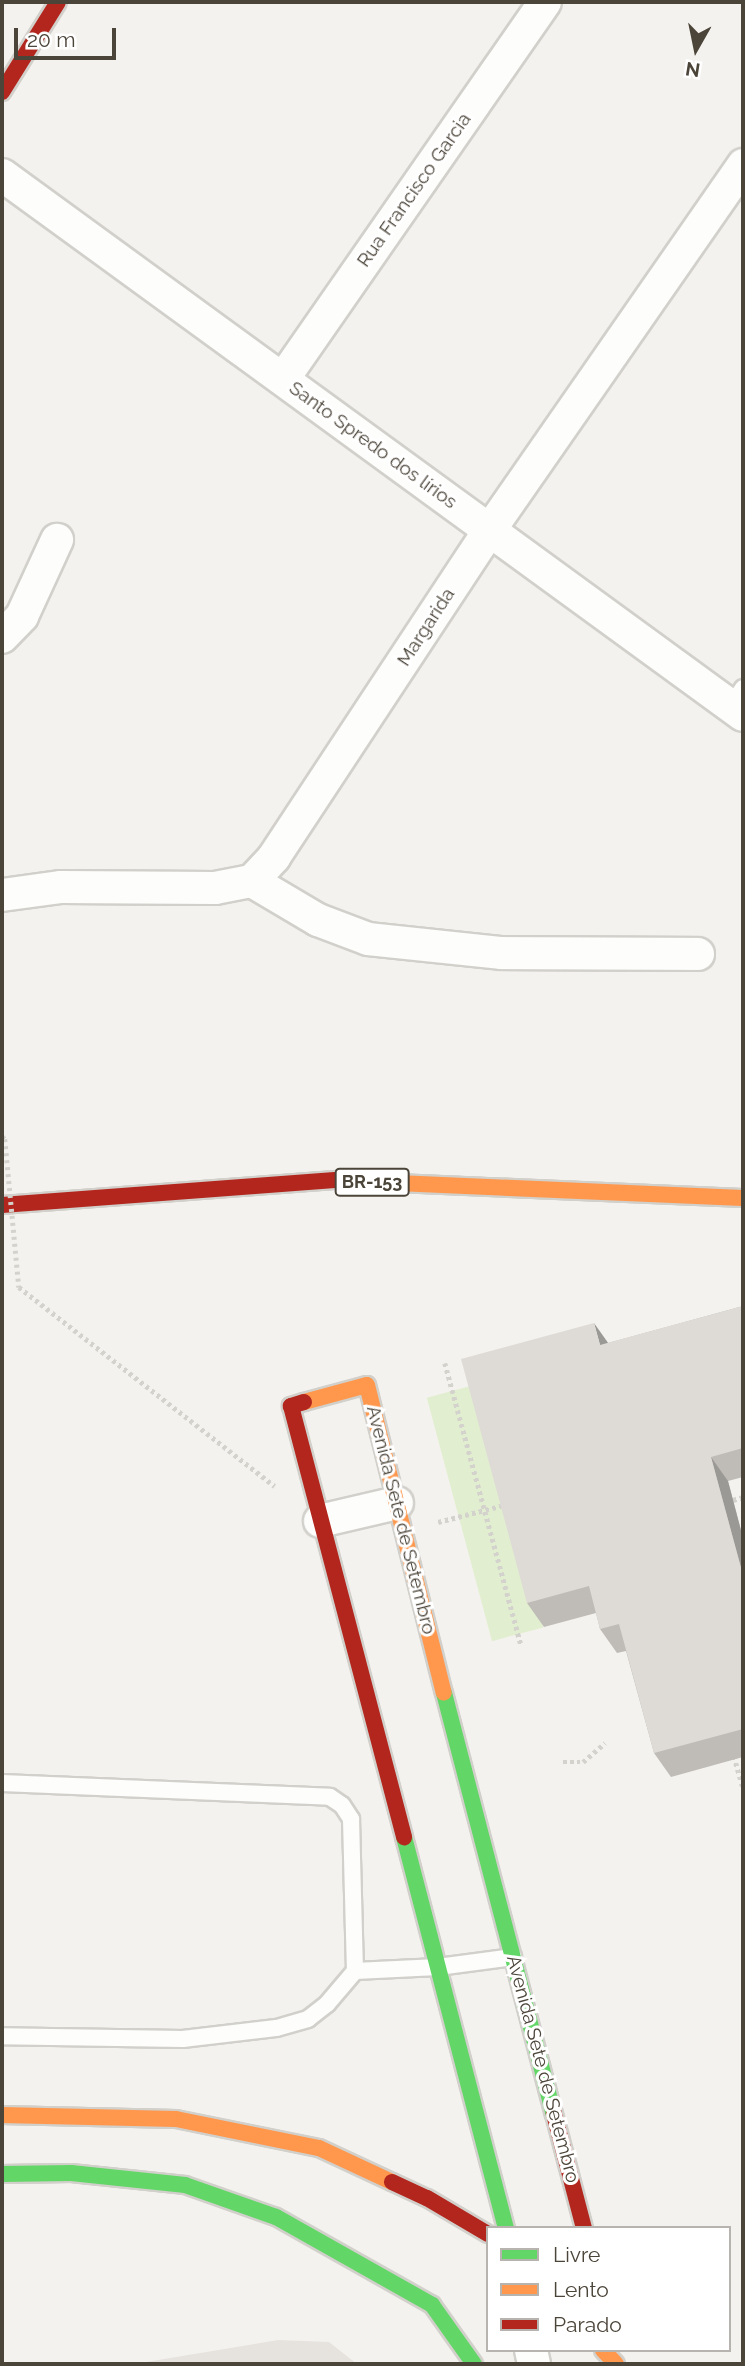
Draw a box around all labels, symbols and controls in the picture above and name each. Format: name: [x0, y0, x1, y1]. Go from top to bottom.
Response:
scale bar: [18, 14, 119, 58]
north arrow: [661, 14, 731, 84]
text: 20 m: [27, 27, 75, 52]
text: N: [684, 58, 702, 82]
street label: Rua Francisco Garcia: [352, 109, 476, 271]
street label: Santo Spredo dos lírios: [285, 376, 461, 514]
street label: Margarida: [392, 584, 460, 670]
road number: BR-153: [334, 1168, 410, 1196]
street label: Avenida Sete de Setembro: [362, 1403, 440, 1637]
street label: Avenida Sete de Setembro: [502, 1953, 584, 2185]
legend: [486, 2226, 731, 2352]
text: Livre: [553, 2242, 600, 2267]
text: Lento: [553, 2277, 609, 2302]
text: Parado: [553, 2312, 622, 2337]

